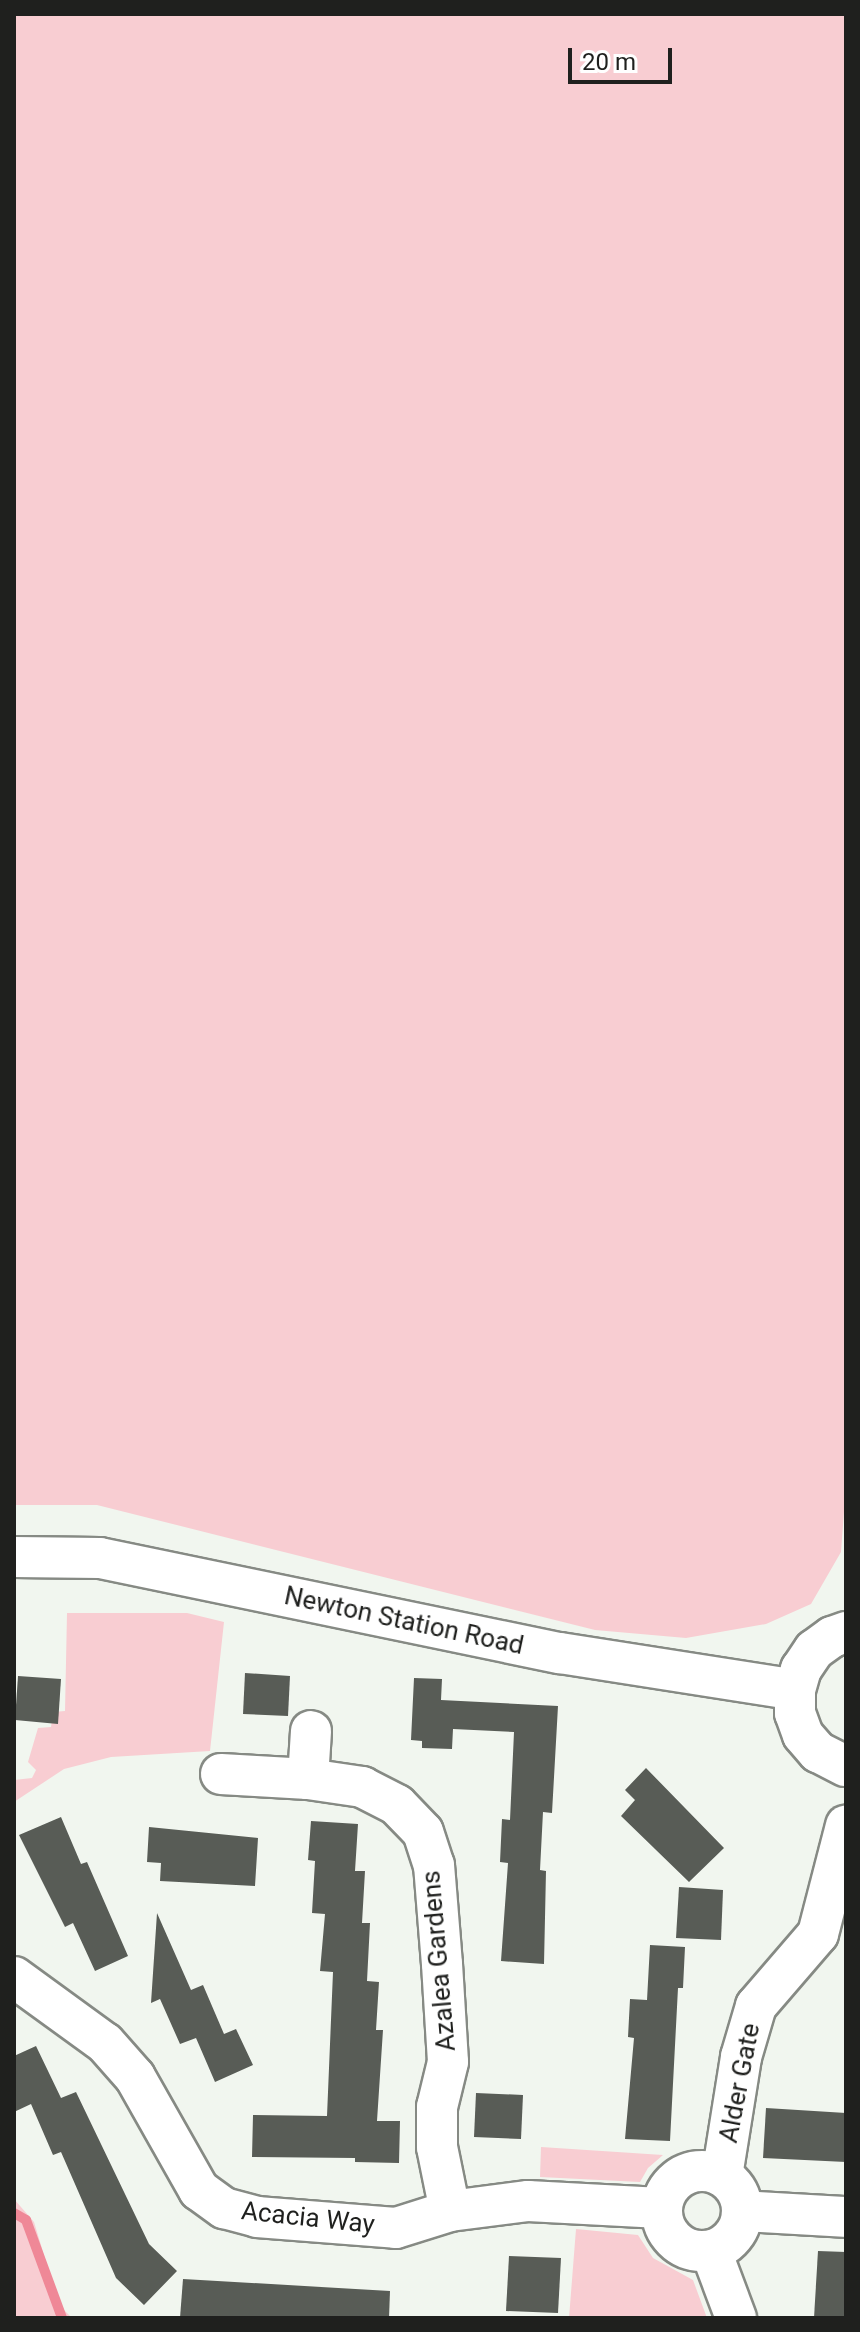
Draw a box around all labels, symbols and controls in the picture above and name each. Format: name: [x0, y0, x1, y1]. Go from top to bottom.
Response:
scale bar: [572, 32, 676, 82]
text: 20 m: [582, 48, 636, 76]
street label: Newton Station Road: [281, 1580, 527, 1662]
street label: Azalea Gardens: [416, 1869, 462, 2053]
street label: Alder Gate: [713, 2021, 767, 2145]
street label: Acacia Way: [240, 2195, 376, 2241]

